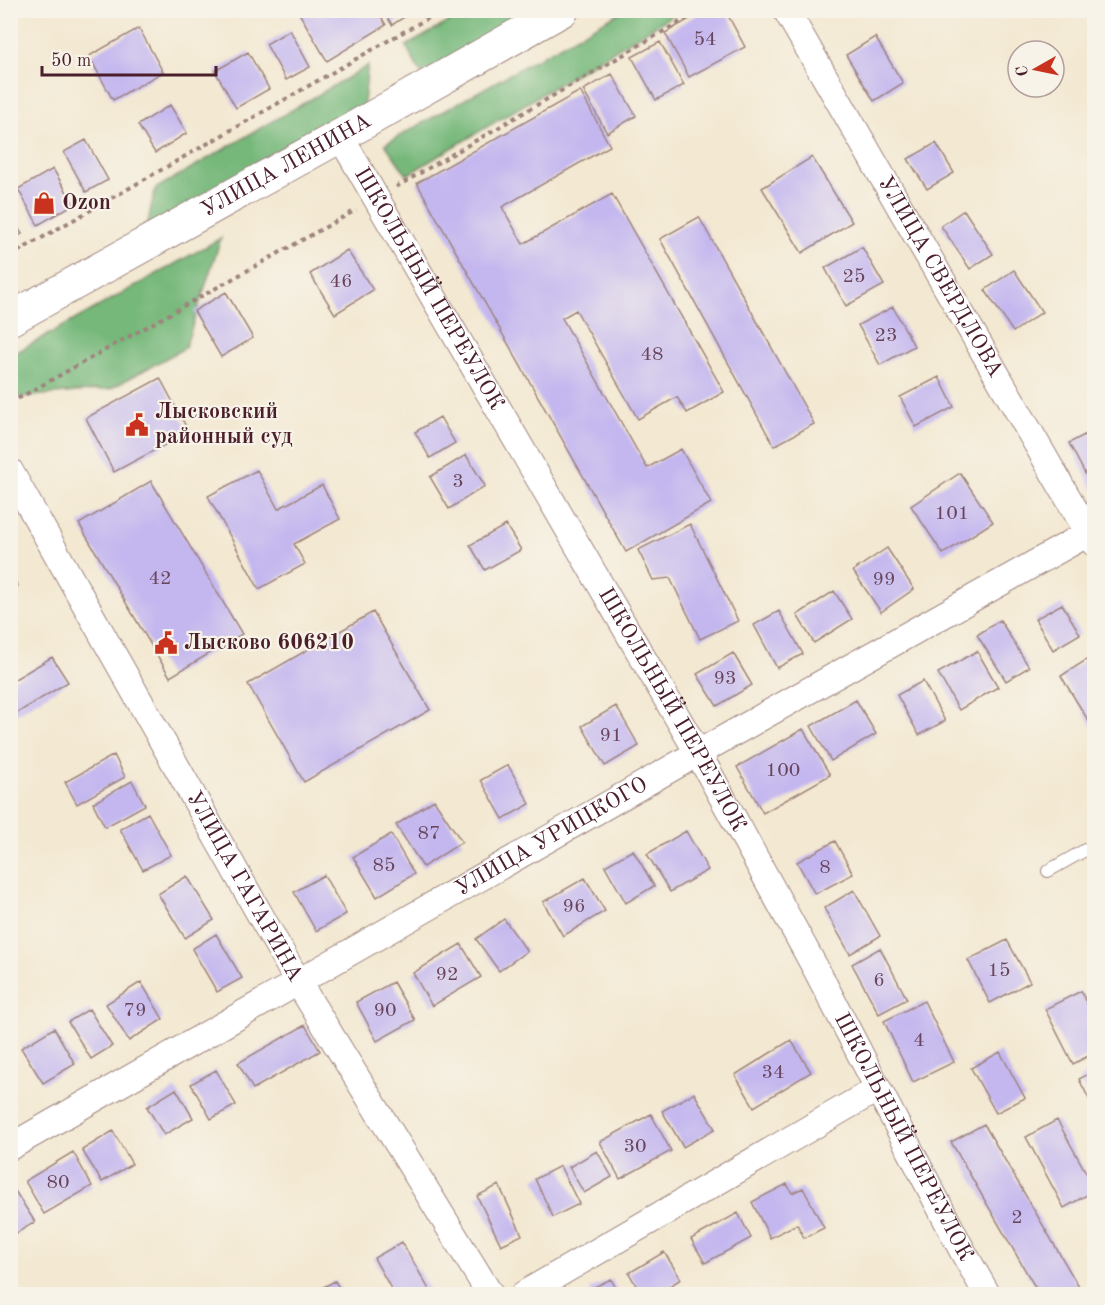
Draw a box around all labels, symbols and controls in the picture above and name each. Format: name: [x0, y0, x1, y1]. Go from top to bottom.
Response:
house number: 54: [693, 30, 717, 50]
scale bar: [42, 39, 216, 77]
north arrow: [1006, 39, 1066, 99]
text: 50 m: [51, 52, 91, 70]
text: С: [1014, 65, 1032, 78]
street label: УЛИЦА ЛЕНИНА: [198, 110, 375, 222]
street label: ШКОЛЬНЫЙ ПЕРЕУЛОК: [350, 164, 508, 414]
street label: УЛИЦА СВЕРДЛОВА: [873, 172, 1007, 381]
shop icon: Ozon: [31, 190, 57, 216]
place label: Ozon: [62, 192, 111, 214]
house number: 25: [842, 267, 866, 287]
house number: 46: [329, 272, 353, 292]
house number: 23: [874, 326, 898, 346]
house number: 48: [640, 345, 664, 365]
place label: Лысковский районный суд: [155, 401, 293, 448]
public building icon: Лысковский районный суд: [124, 412, 150, 438]
house number: 3: [452, 472, 464, 492]
house number: 101: [935, 504, 969, 524]
house number: 42: [148, 569, 172, 589]
house number: 99: [872, 570, 896, 590]
street label: ШКОЛЬНЫЙ ПЕРЕУЛОК: [594, 584, 750, 835]
public building icon: Лысково 606210: [153, 630, 179, 656]
place label: Лысково 606210: [184, 632, 354, 654]
house number: 93: [713, 669, 737, 689]
house number: 91: [599, 726, 623, 746]
house number: 100: [766, 761, 800, 781]
street label: УЛИЦА УРИЦКОГО: [452, 773, 651, 900]
street label: УЛИЦА ГАГАРИНА: [182, 788, 306, 985]
house number: 87: [417, 824, 441, 844]
house number: 85: [372, 856, 396, 876]
house number: 8: [819, 858, 831, 878]
house number: 96: [562, 897, 586, 917]
house number: 15: [987, 961, 1011, 981]
house number: 92: [435, 965, 459, 985]
house number: 6: [873, 971, 885, 991]
house number: 79: [123, 1001, 147, 1021]
house number: 90: [373, 1001, 397, 1021]
street label: ШКОЛЬНЫЙ ПЕРЕУЛОК: [830, 1009, 977, 1265]
house number: 4: [913, 1031, 925, 1051]
house number: 34: [761, 1063, 785, 1083]
house number: 30: [623, 1137, 647, 1157]
house number: 80: [46, 1173, 70, 1193]
house number: 2: [1011, 1208, 1023, 1228]

